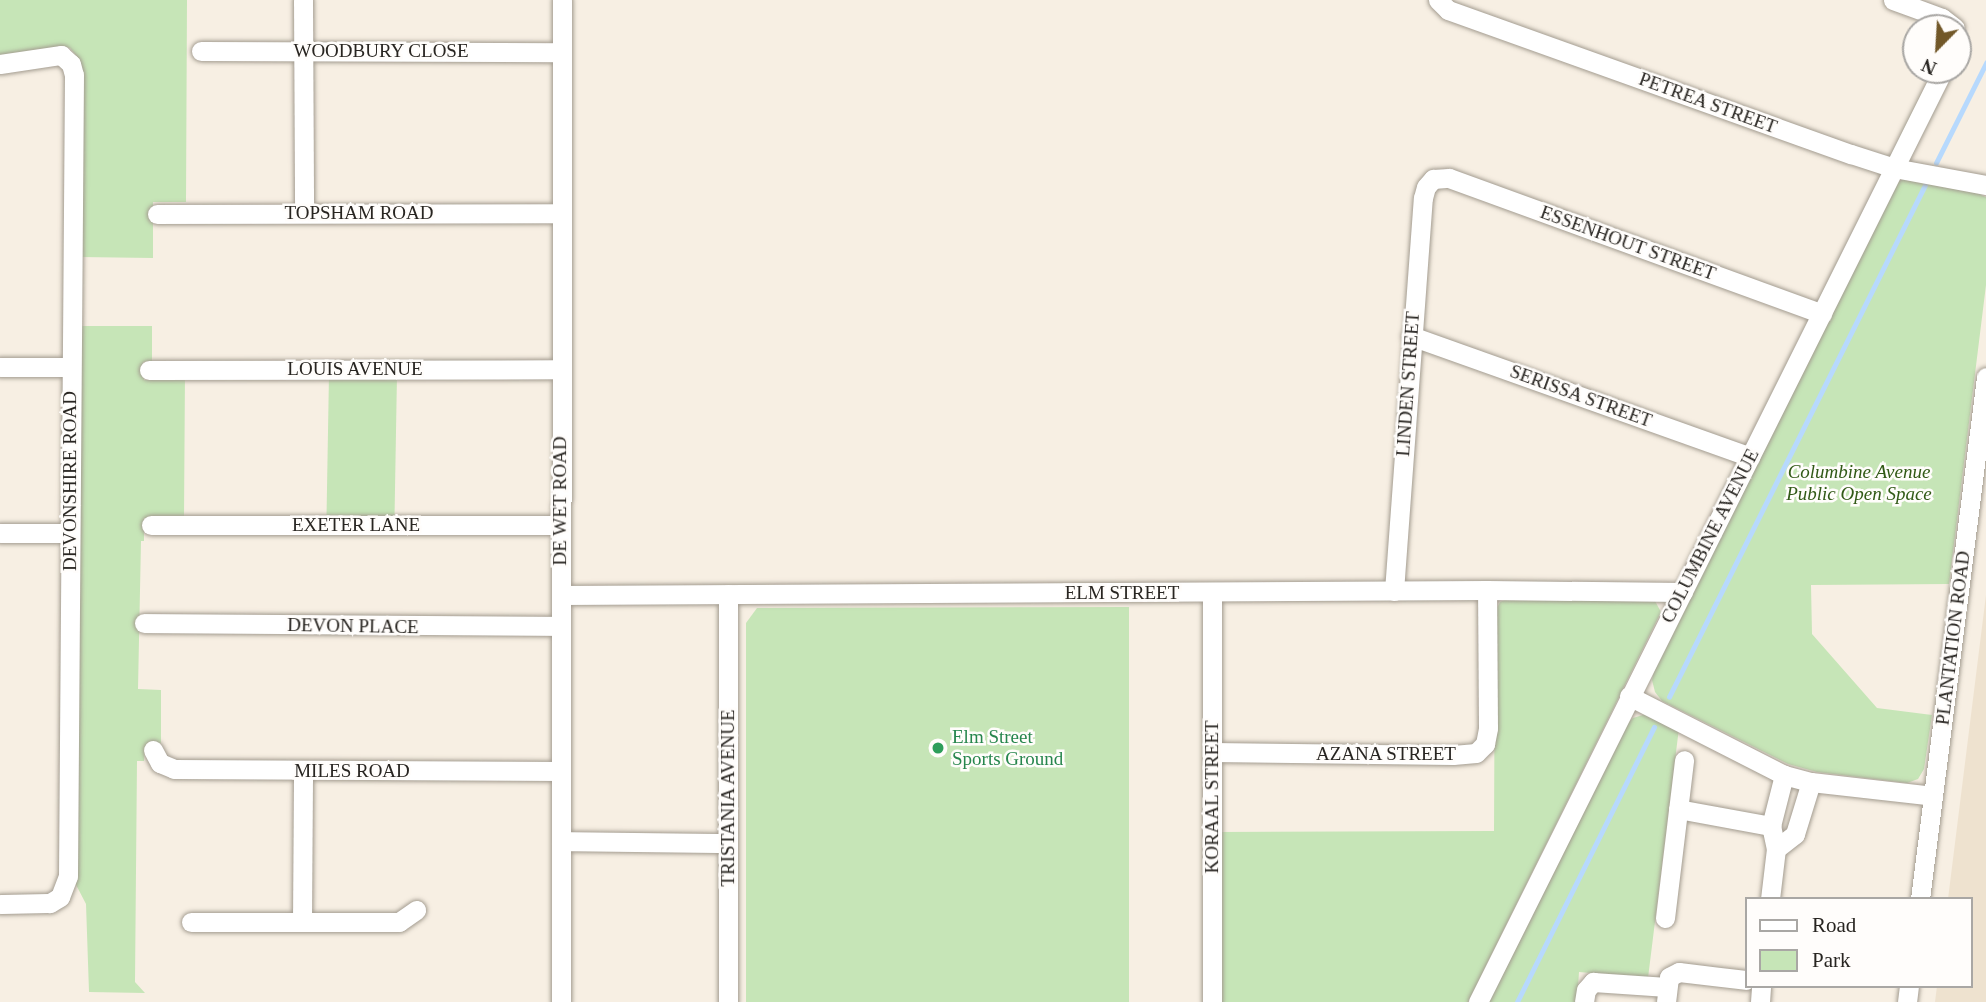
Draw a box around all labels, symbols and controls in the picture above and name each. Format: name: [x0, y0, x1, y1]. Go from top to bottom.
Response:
north arrow: [1902, 14, 1972, 84]
street label: WOODBURY CLOSE: [293, 40, 469, 62]
text: N: [1919, 54, 1940, 79]
street label: PETREA STREET: [1635, 67, 1781, 139]
street label: ESSENHOUT STREET: [1537, 201, 1719, 285]
street label: TOPSHAM ROAD: [284, 202, 434, 224]
street label: LINDEN STREET: [1392, 311, 1424, 457]
street label: LOUIS AVENUE: [287, 358, 423, 380]
street label: SERISSA STREET: [1506, 360, 1656, 432]
street label: DEVONSHIRE ROAD: [59, 391, 81, 571]
street label: DE WET ROAD: [549, 436, 571, 566]
street label: COLUMBINE AVENUE: [1656, 445, 1764, 627]
park label: Columbine Avenue Public Open Space: [1786, 461, 1932, 505]
street label: EXETER LANE: [292, 514, 420, 536]
street label: PLANTATION ROAD: [1931, 550, 1975, 726]
street label: ELM STREET: [1065, 582, 1179, 604]
street label: DEVON PLACE: [287, 613, 419, 639]
street label: TRISTANIA AVENUE: [717, 708, 739, 888]
street label: KORAAL STREET: [1201, 720, 1223, 874]
place label: Elm Street Sports Ground: [952, 726, 1063, 770]
marker: Elm Street Sports Ground: [930, 740, 946, 756]
street label: AZANA STREET: [1316, 743, 1456, 765]
street label: MILES ROAD: [294, 760, 410, 782]
legend: [1744, 897, 1972, 988]
text: Road: [1812, 913, 1856, 937]
text: Park: [1812, 948, 1851, 972]

